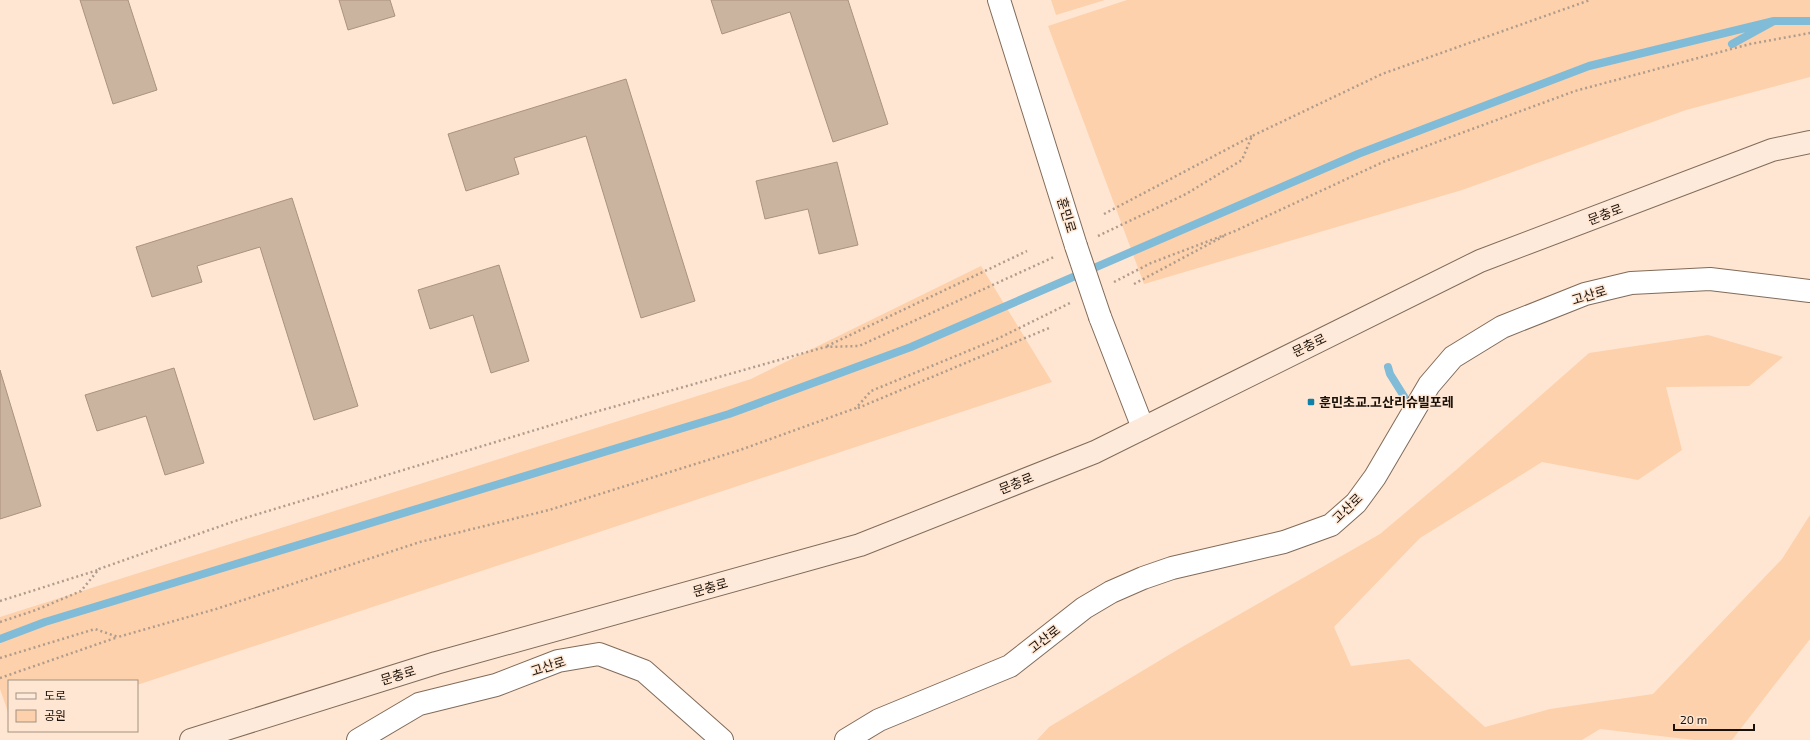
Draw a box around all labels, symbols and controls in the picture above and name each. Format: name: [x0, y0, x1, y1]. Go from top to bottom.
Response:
street label: 훈민로: [1054, 195, 1080, 235]
street label: 문충로: [1585, 200, 1625, 228]
street label: 고산로: [1569, 282, 1609, 308]
street label: 문충로: [1289, 330, 1329, 360]
place label: 훈민초교.고산리슈빌포레: [1319, 394, 1454, 410]
marker: 훈민초교.고산리슈빌포레: [1306, 397, 1316, 407]
street label: 문충로: [996, 469, 1036, 497]
street label: 고산로: [1329, 490, 1365, 526]
street label: 문충로: [691, 574, 729, 600]
street label: 고산로: [1025, 622, 1063, 656]
street label: 고산로: [528, 653, 568, 679]
street label: 문충로: [378, 662, 418, 688]
legend: [8, 680, 138, 732]
text: 도로: [44, 688, 66, 702]
scale bar: [1674, 706, 1754, 732]
text: 공원: [44, 708, 66, 722]
text: 20 m: [1680, 712, 1707, 726]

